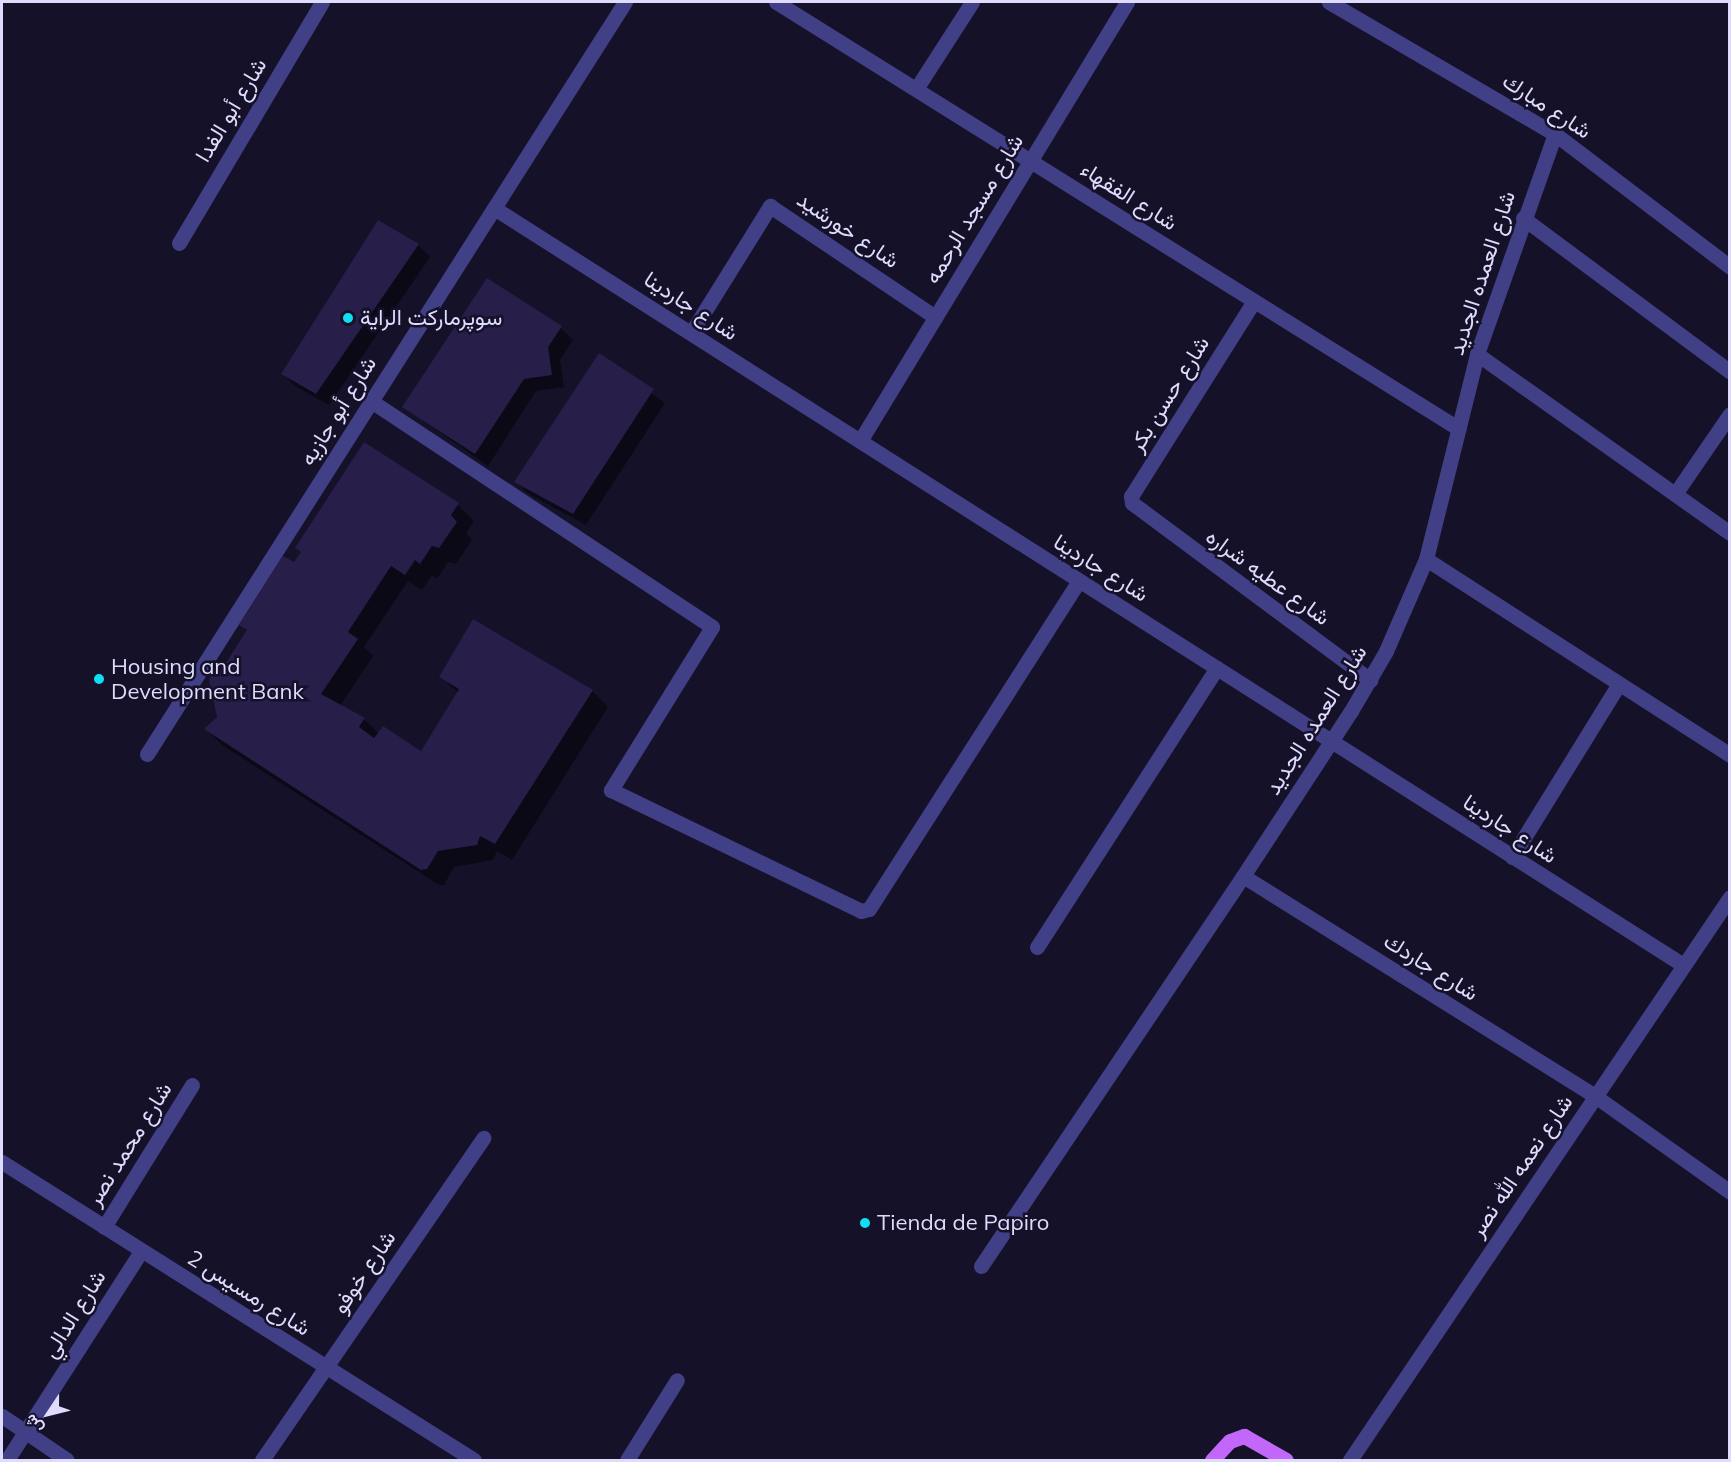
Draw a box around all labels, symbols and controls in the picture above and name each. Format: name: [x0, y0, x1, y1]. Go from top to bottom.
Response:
street label: شارع أبو الفدا: [190, 53, 272, 167]
street label: شارع مبارك: [1498, 68, 1596, 144]
street label: شارع مسجد الرحمه: [919, 129, 1029, 289]
street label: شارع الفقهاء: [1076, 156, 1182, 236]
street label: شارع خورشيد: [792, 186, 904, 274]
street label: شارع العمده الجديد: [1443, 188, 1521, 358]
street label: شارع جاردينا: [639, 266, 743, 346]
place label: سوپرمارکت الراية: [360, 305, 502, 331]
marker: سوپرمارکت الراية: [341, 311, 355, 325]
street label: شارع حسن بكر: [1123, 331, 1215, 457]
street label: شارع أبو جازيه: [294, 352, 382, 470]
street label: شارع عطيه شراره: [1201, 523, 1335, 631]
street label: شارع جاردينا: [1049, 528, 1153, 608]
street label: شارع العمده الجديد: [1259, 640, 1373, 800]
place label: Housing and Development Bank: [111, 653, 304, 704]
marker: Housing and Development Bank: [92, 672, 106, 686]
street label: شارع جاردينا: [1458, 789, 1562, 869]
street label: شارع جاردك: [1379, 928, 1483, 1006]
street label: شارع محمد نصر: [81, 1077, 177, 1211]
street label: شارع نعمه الله نصر: [1464, 1090, 1578, 1242]
place label: Tienda de Papiro: [877, 1210, 1049, 1236]
marker: Tienda de Papiro: [858, 1216, 872, 1230]
street label: شارع خوفو: [327, 1226, 401, 1318]
street label: شارع رمسيس 2: [183, 1245, 315, 1341]
street label: شارع الدالي: [37, 1265, 111, 1363]
north arrow: [18, 1384, 78, 1444]
text: ش: [20, 1411, 47, 1438]

